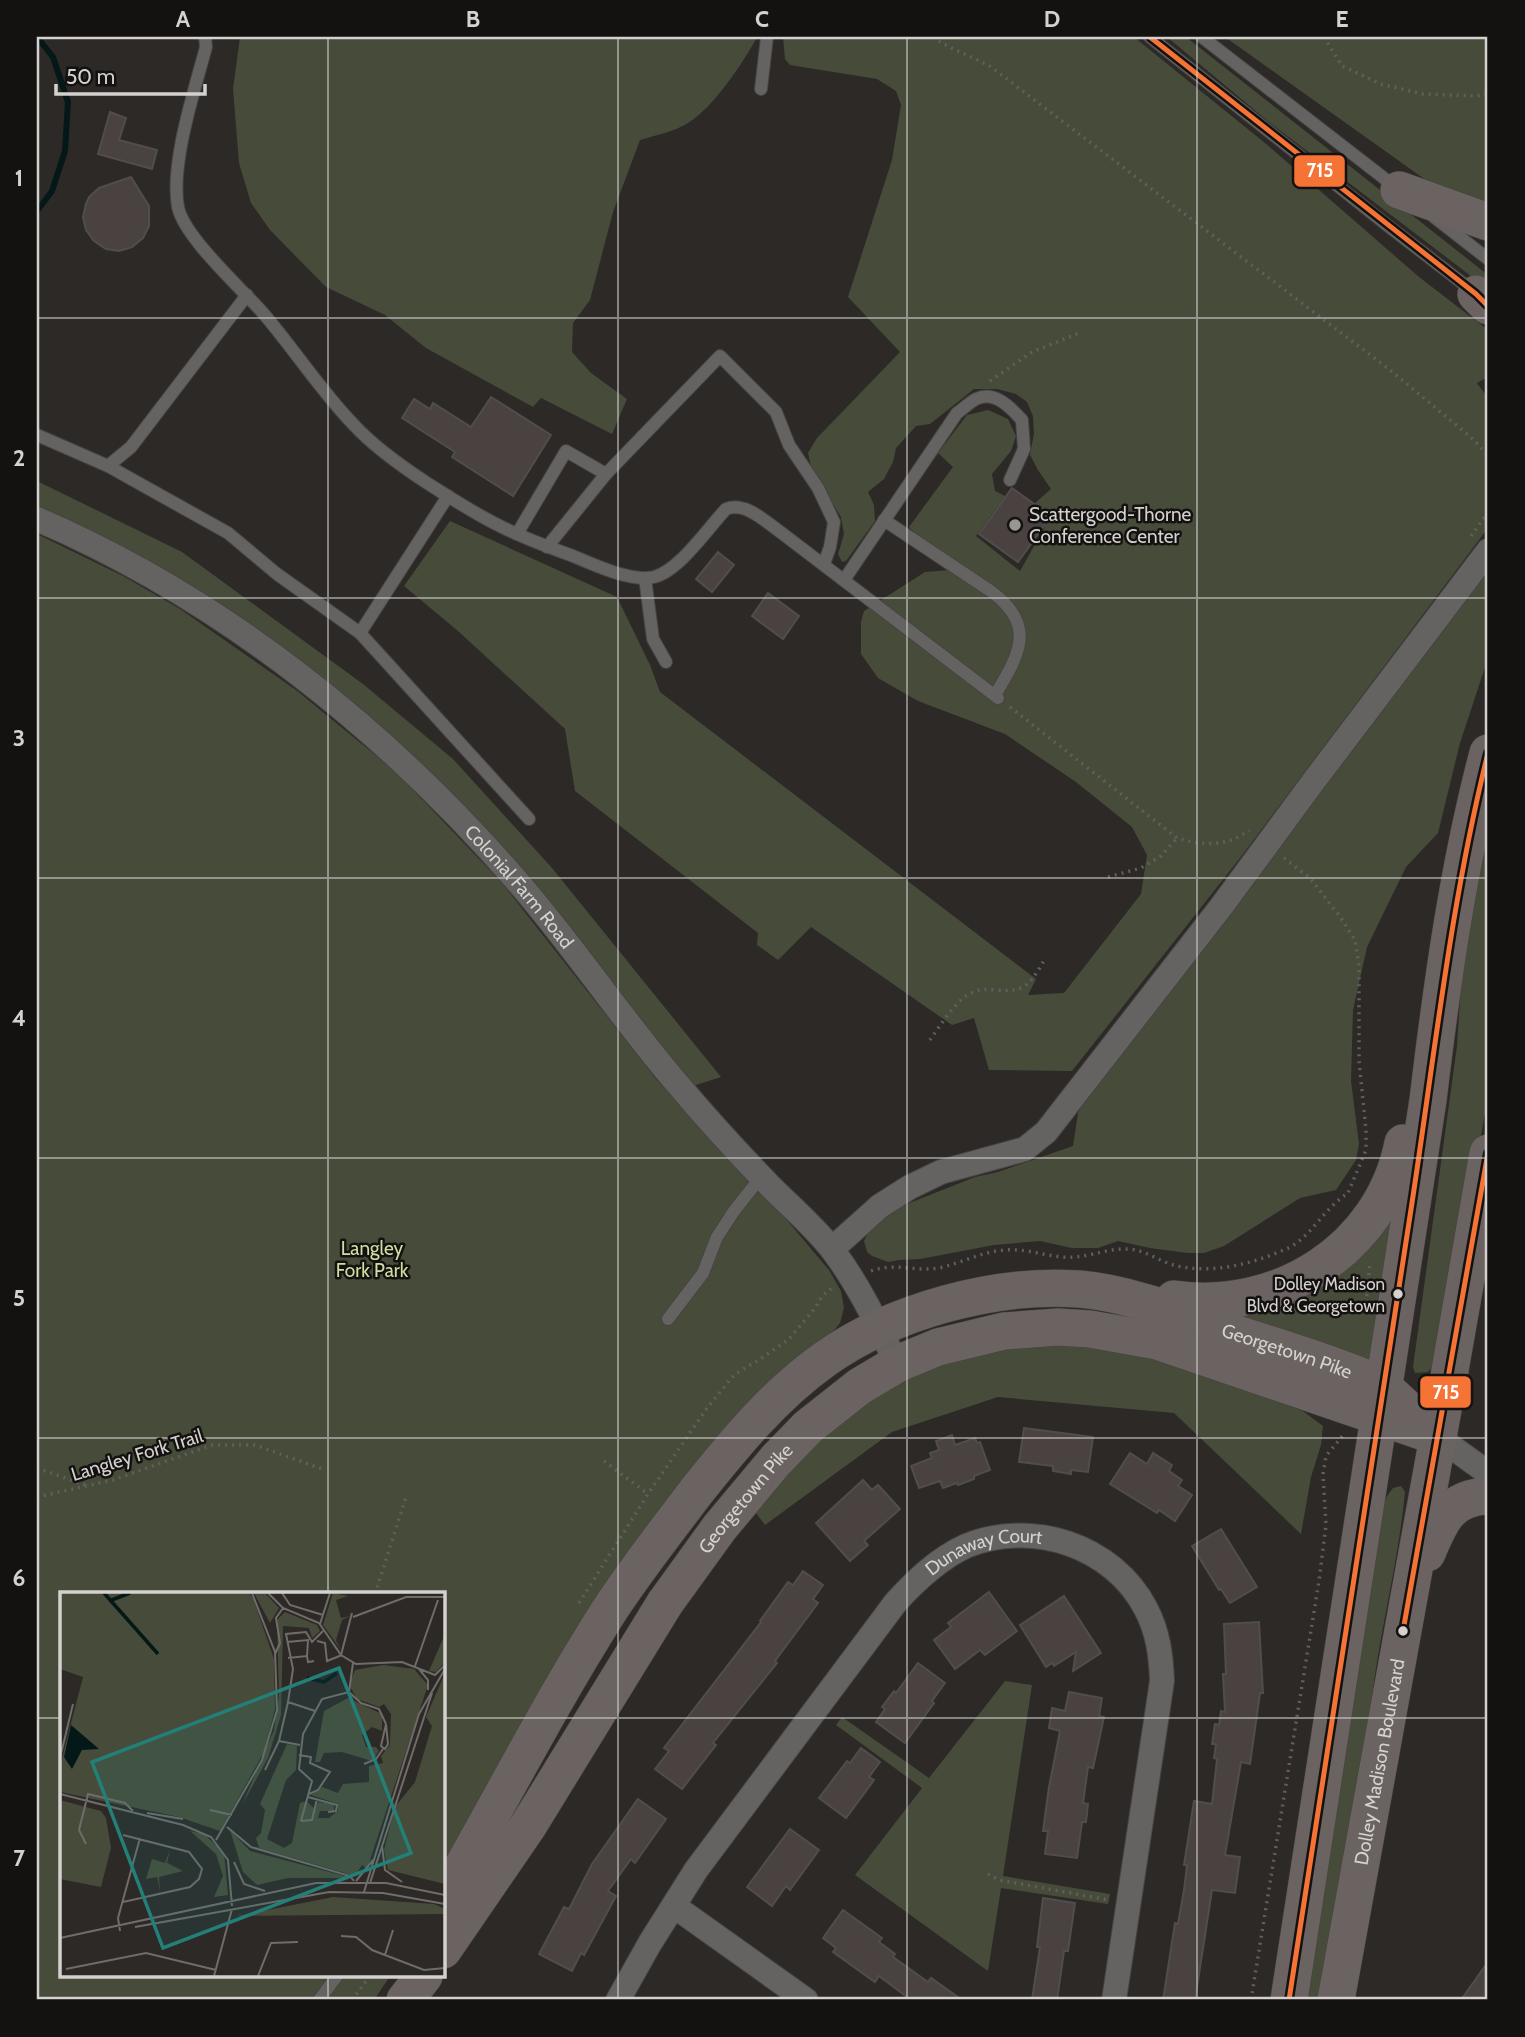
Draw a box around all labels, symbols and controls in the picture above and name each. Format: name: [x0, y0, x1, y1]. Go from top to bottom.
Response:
text: A: [176, 5, 191, 33]
text: B: [466, 5, 480, 33]
text: C: [755, 5, 769, 33]
text: D: [1044, 5, 1060, 33]
text: E: [1335, 5, 1349, 33]
scale bar: [56, 52, 205, 96]
text: 50 m: [66, 64, 115, 89]
line badge: 715: [1293, 154, 1346, 188]
text: 715: [1307, 159, 1333, 182]
text: 1: [15, 164, 23, 192]
text: 2: [13, 444, 25, 472]
place label: Scattergood-Thorne Conference Center: [1029, 503, 1192, 548]
marker: Scattergood-Thorne Conference Center: [1007, 517, 1023, 533]
text: 3: [13, 724, 25, 752]
street label: Colonial Farm Road: [460, 820, 579, 953]
text: 4: [12, 1004, 26, 1032]
park label: Langley Fork Park: [336, 1237, 409, 1282]
place label: Dolley Madison Blvd & Georgetown: [1247, 1274, 1385, 1316]
text: 5: [13, 1284, 25, 1312]
marker: Dolley Madison Blvd & Georgetown: [1391, 1287, 1405, 1301]
street label: Georgetown Pike: [1219, 1318, 1356, 1383]
line badge: 715: [1419, 1375, 1472, 1409]
text: 715: [1433, 1381, 1459, 1404]
street label: Langley Fork Trail: [68, 1424, 206, 1486]
street label: Georgetown Pike: [693, 1438, 798, 1558]
street label: Dunaway Court: [920, 1524, 1044, 1580]
text: 6: [13, 1564, 25, 1592]
inset map: [60, 1592, 444, 1978]
unlabelled marker: [1396, 1624, 1410, 1638]
street label: Dolley Madison Boulevard: [1349, 1657, 1409, 1867]
text: 7: [13, 1844, 25, 1872]

